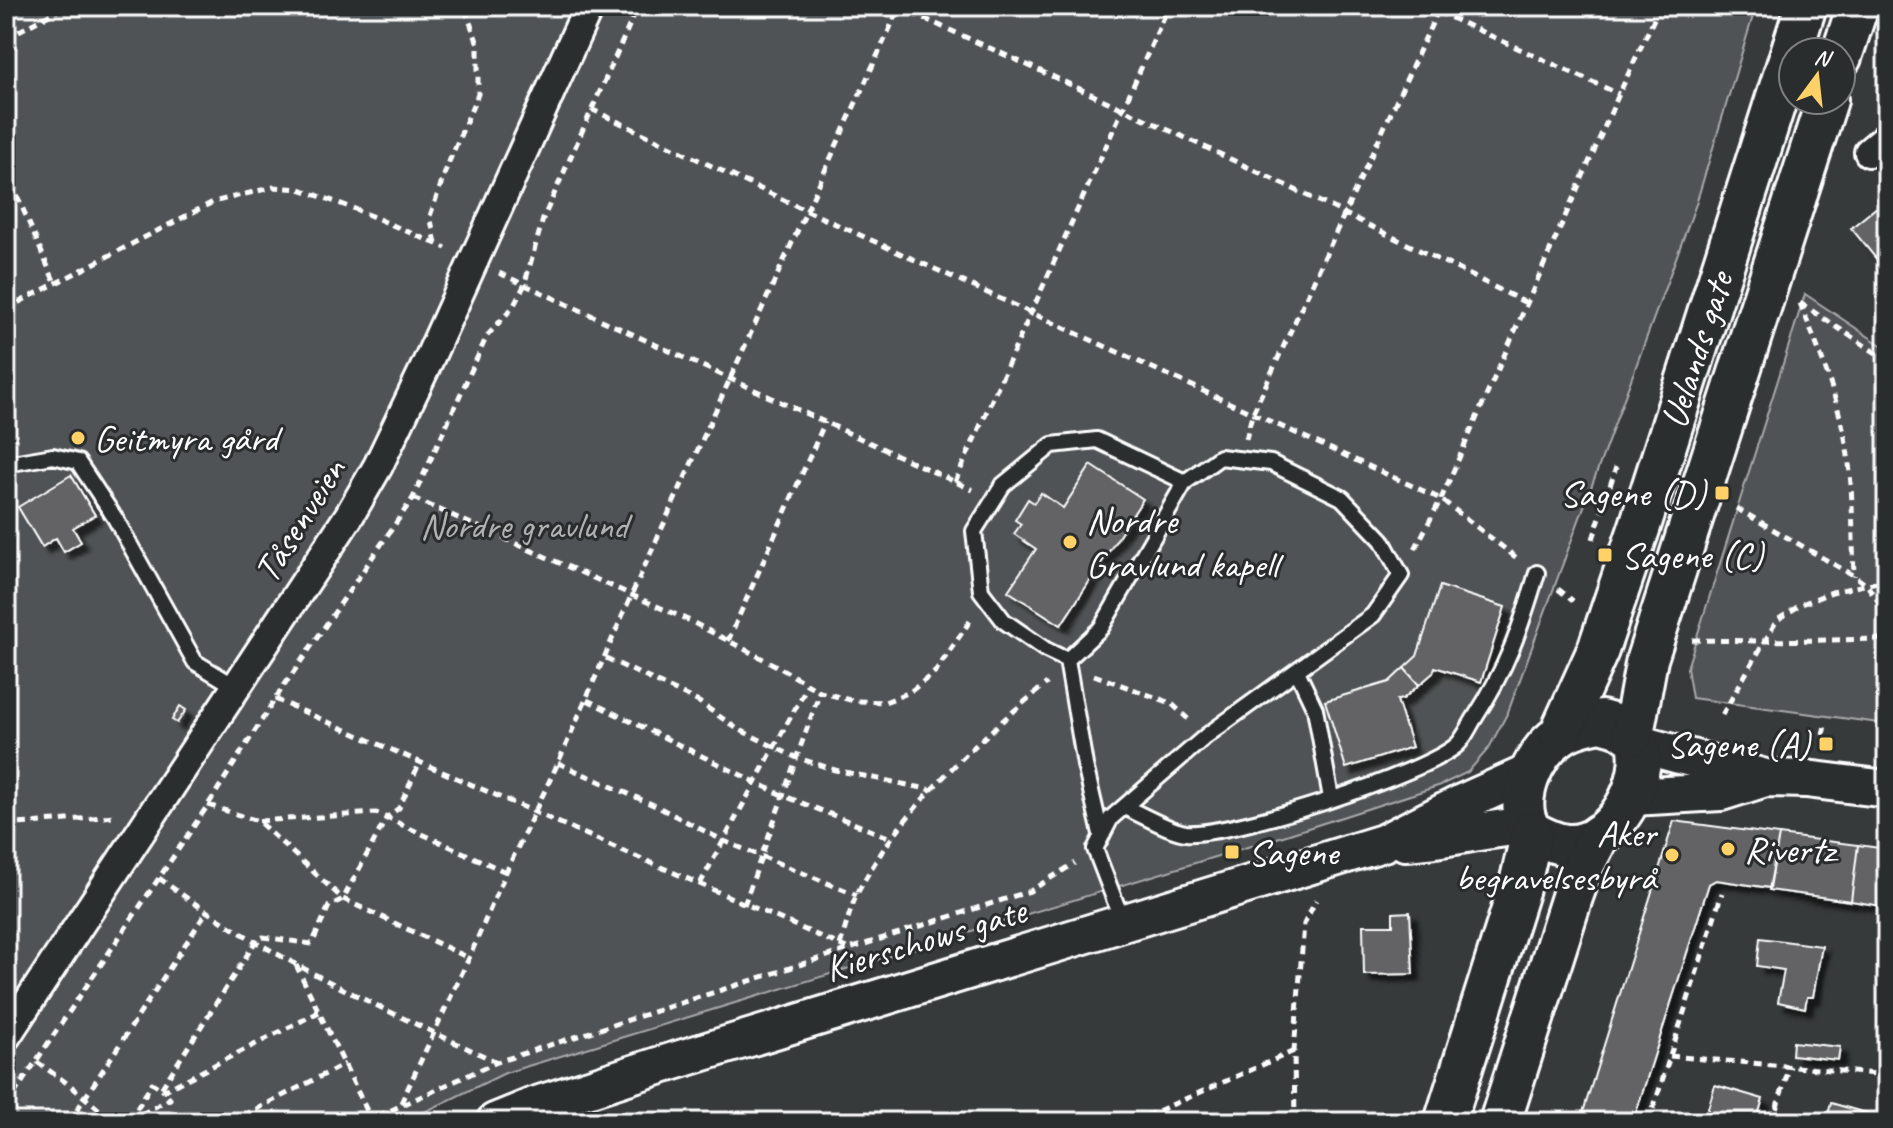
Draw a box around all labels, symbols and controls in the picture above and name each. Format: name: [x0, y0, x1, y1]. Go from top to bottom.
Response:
north arrow: [1777, 36, 1857, 116]
text: N: [1812, 42, 1835, 74]
street label: Uelands gate: [1650, 264, 1744, 434]
place label: Geitmyra gård: [94, 415, 284, 462]
marker: Geitmyra gård: [69, 429, 87, 447]
street label: Tåsenveien: [243, 448, 357, 591]
place label: Sagene (D): [1560, 470, 1708, 517]
marker: Sagene (D): [1713, 484, 1731, 502]
place label: Nordre Gravlund kapell: [1086, 497, 1284, 588]
park label: Nordre gravlund: [420, 502, 633, 549]
place label: Sagene (C): [1621, 532, 1766, 579]
marker: Nordre Gravlund kapell: [1061, 533, 1079, 551]
marker: Sagene (C): [1596, 546, 1614, 564]
place label: Sagene (A): [1667, 721, 1812, 768]
marker: Sagene (A): [1817, 735, 1835, 753]
place label: Aker begravelsesbyrå: [1455, 810, 1658, 901]
place label: Rivertz: [1744, 826, 1839, 873]
place label: Sagene: [1248, 829, 1341, 876]
marker: Rivertz: [1719, 840, 1737, 858]
marker: Sagene: [1223, 843, 1241, 861]
marker: Aker begravelsesbyrå: [1663, 846, 1681, 864]
street label: Kierschows gate: [819, 886, 1034, 992]

